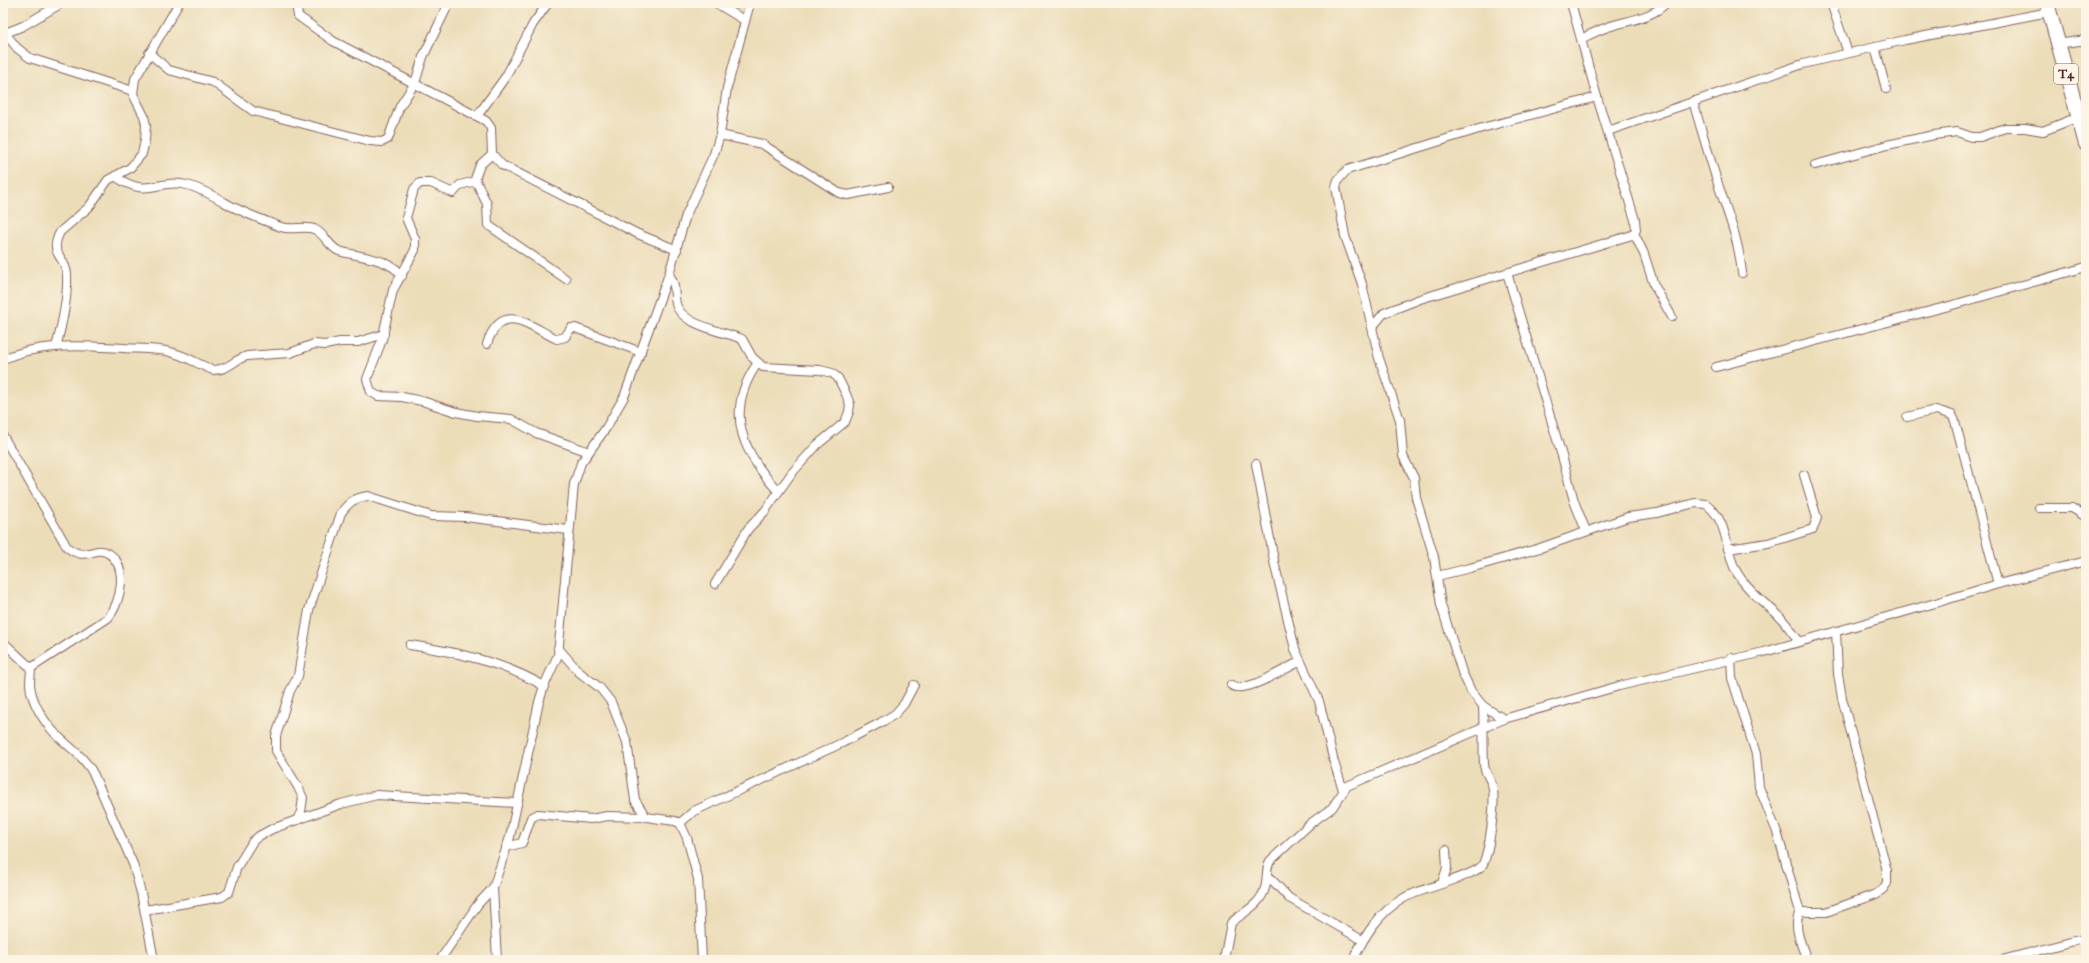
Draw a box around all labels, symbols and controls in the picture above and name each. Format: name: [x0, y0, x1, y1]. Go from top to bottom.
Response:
road number: T4: [2054, 64, 2078, 84]

